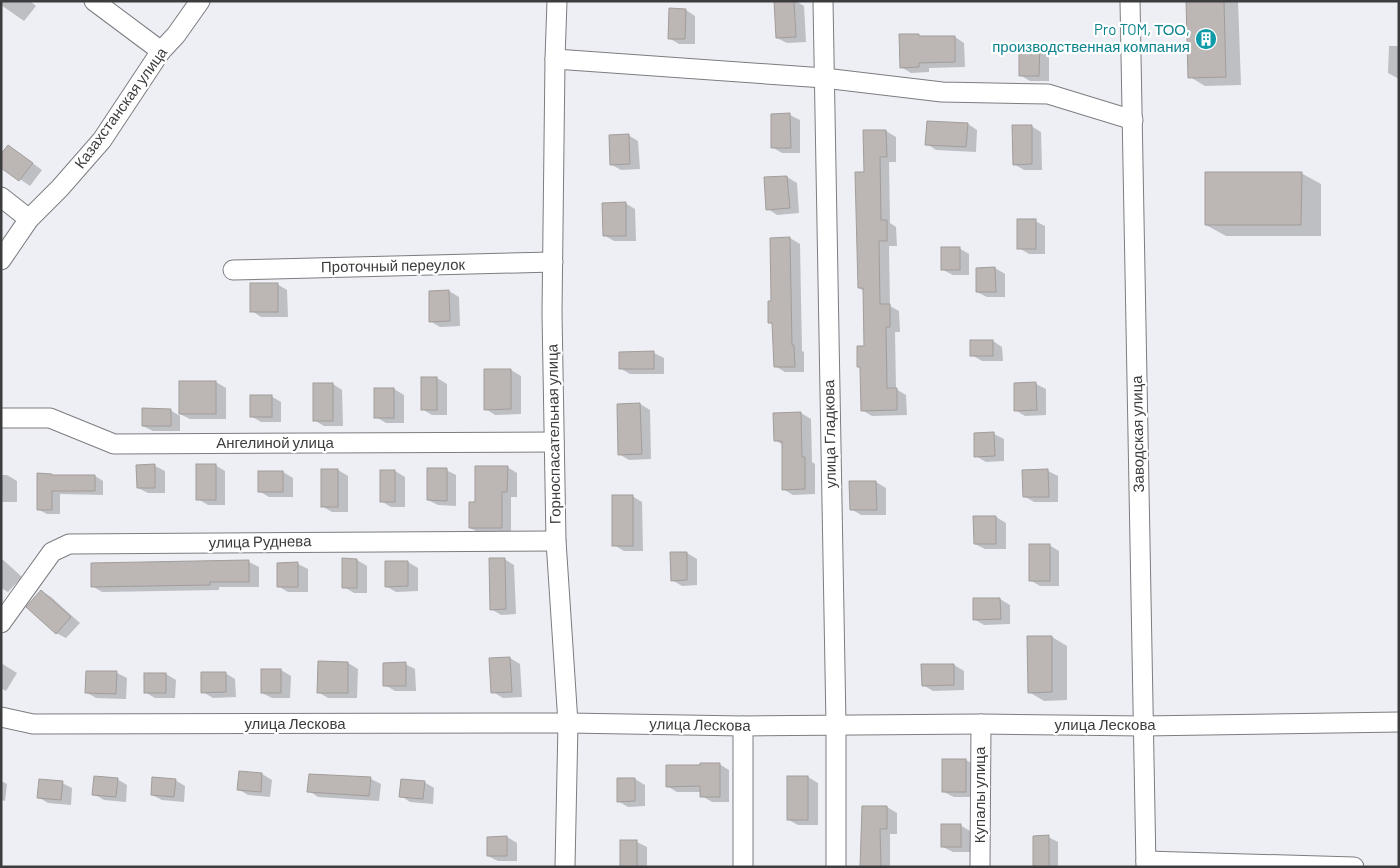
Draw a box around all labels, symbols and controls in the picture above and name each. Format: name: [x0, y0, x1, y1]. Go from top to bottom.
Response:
place label: Pro TOM, ТОО, производственная компания: [992, 20, 1190, 55]
building icon: Pro TOM, ТОО, производственная компания: [1194, 27, 1218, 51]
street label: Казахстанская улица: [70, 43, 171, 172]
street label: Проточный переулок: [321, 255, 466, 275]
street label: Горноспасательная улица: [542, 343, 564, 524]
street label: Заводская улица: [1127, 375, 1147, 493]
street label: улица Гладкова: [819, 379, 839, 488]
street label: Ангелиной улица: [216, 433, 334, 451]
street label: улица Руднева: [208, 531, 312, 551]
street label: улица Лескова: [244, 714, 346, 732]
street label: улица Лескова: [649, 714, 751, 734]
street label: улица Лескова: [1054, 715, 1156, 733]
street label: Купалы улица: [970, 746, 988, 843]

